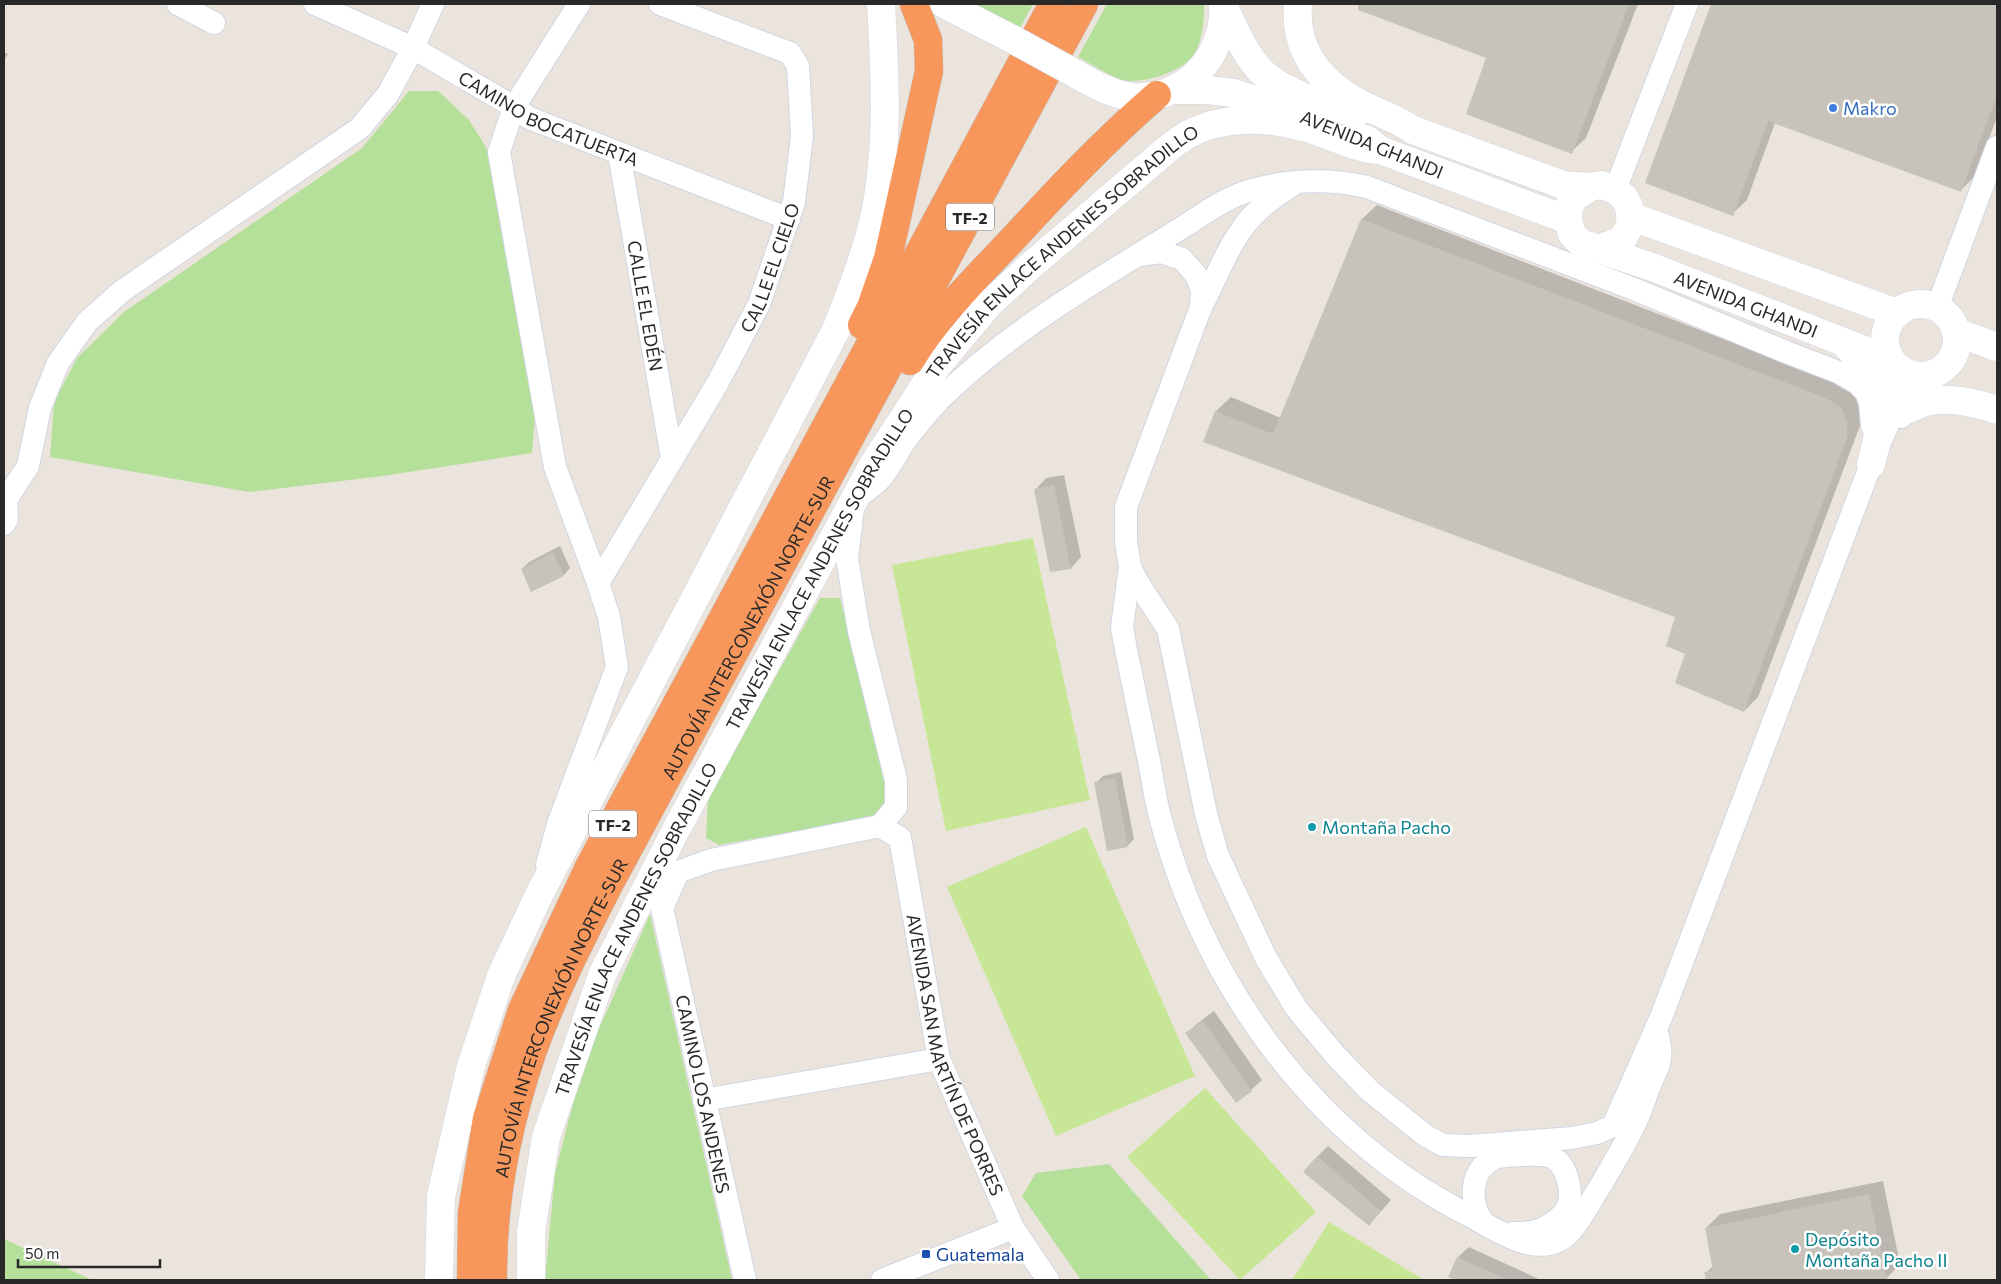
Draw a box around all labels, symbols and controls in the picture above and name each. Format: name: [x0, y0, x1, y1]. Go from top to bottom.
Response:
street label: CAMINO BOCATUERTA: [455, 66, 642, 171]
place label: Makro: [1843, 97, 1897, 119]
marker: Makro: [1827, 102, 1839, 114]
street label: AVENIDA GHANDI: [1297, 105, 1447, 183]
street label: TRAVESÍA ENLACE ANDENES SOBRADILLO: [921, 120, 1202, 383]
street label: CALLE EL CIELO: [735, 200, 804, 336]
road number: TF-2: [946, 203, 994, 230]
street label: CALLE EL EDÉN: [623, 239, 668, 373]
street label: AVENIDA GHANDI: [1671, 266, 1821, 342]
street label: TRAVESÍA ENLACE ANDENES SOBRADILLO: [721, 404, 918, 734]
street label: AUTOVÍA INTERCONEXIÓN NORTE-SUR: [657, 472, 839, 783]
street label: TRAVESÍA ENLACE ANDENES SOBRADILLO: [550, 759, 721, 1099]
road number: TF-2: [589, 811, 637, 838]
place label: Montaña Pacho: [1322, 816, 1451, 838]
marker: Montaña Pacho: [1306, 821, 1318, 833]
street label: AUTOVÍA INTERCONEXIÓN NORTE-SUR: [490, 854, 632, 1179]
street label: AVENIDA SAN MARTÍN DE PORRES: [903, 912, 1008, 1199]
street label: CAMINO LOS ANDENES: [671, 993, 735, 1195]
place label: Depósito Montaña Pacho II: [1805, 1228, 1947, 1271]
scale bar: [18, 1236, 160, 1268]
place label: Guatemala: [936, 1243, 1025, 1265]
marker: Depósito Montaña Pacho II: [1789, 1243, 1801, 1255]
text: 50 m: [25, 1244, 59, 1262]
marker: Guatemala: [920, 1248, 932, 1260]

